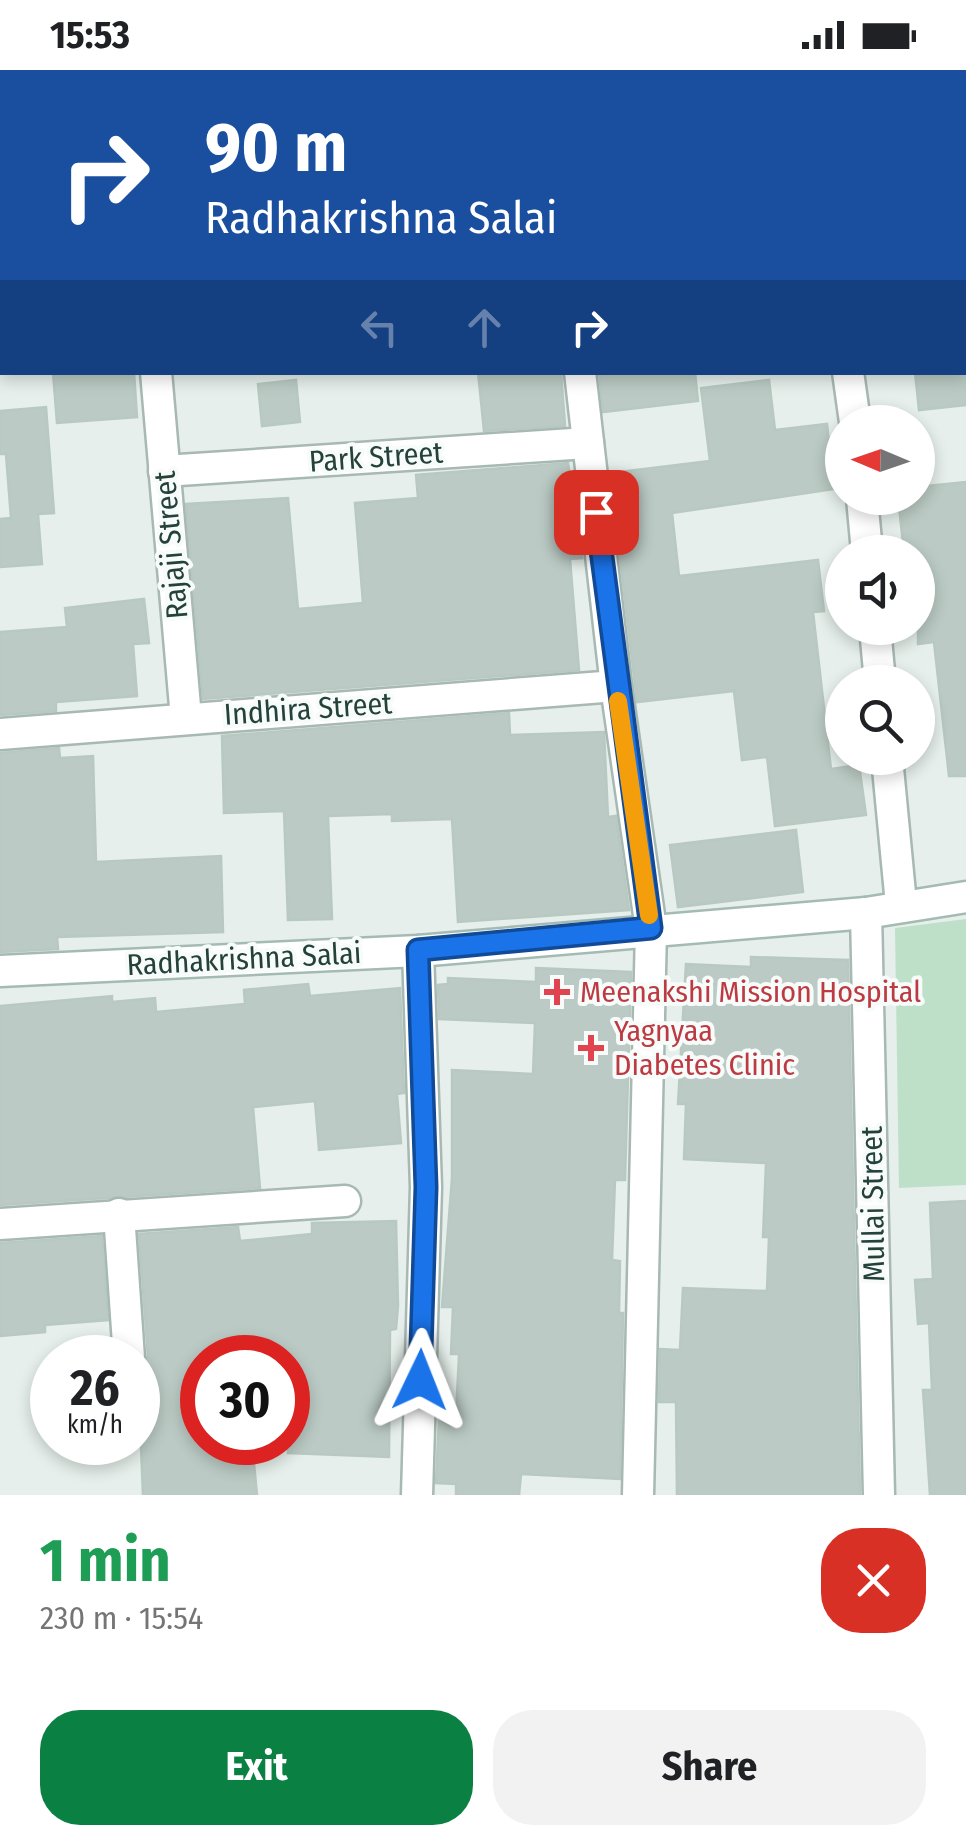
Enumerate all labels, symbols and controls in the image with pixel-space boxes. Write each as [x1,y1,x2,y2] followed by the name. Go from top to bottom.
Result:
[50,12,130,58] text: 15:53
[205,106,347,190] text: 90 m
[40,110,170,240] icon: right
[205,191,557,245] text: Radhakrishna Salai
[352,300,407,355] icon: left
[457,300,512,355] icon: ahead
[562,300,617,355] icon: right
[825,405,935,515] north arrow
[825,405,935,775] map controls
[308,434,444,480] street label: Park Street
[147,469,195,620] street label: Rajaji Street
[554,470,639,555] pin
[569,485,624,540] icon: arrive
[825,535,935,645] button: sound
[825,665,935,775] button: search
[223,685,393,733] street label: Indhira Street
[126,935,362,983] street label: Radhakrishna Salai
[580,974,921,1010] place label: Meenakshi Mission Hospital
[544,979,570,1005] marker: Meenakshi Mission Hospital
[614,1013,795,1083] place label: Yagnyaa Diabetes Clinic
[578,1035,604,1061] marker: Yagnyaa Diabetes Clinic
[854,1126,892,1282] street label: Mullai Street
[368,1328,472,1432] position arrow
[180,1335,310,1465] speed limit sign: 30
[70,1358,120,1418] text: 26
[67,1410,123,1440] text: km/h
[40,1525,171,1597] text: 1 min
[821,1528,926,1633] button: close
[40,1599,203,1637] text: 230 m · 15:54
[40,1710,473,1825] button: Exit
[493,1710,926,1825] button: Share

